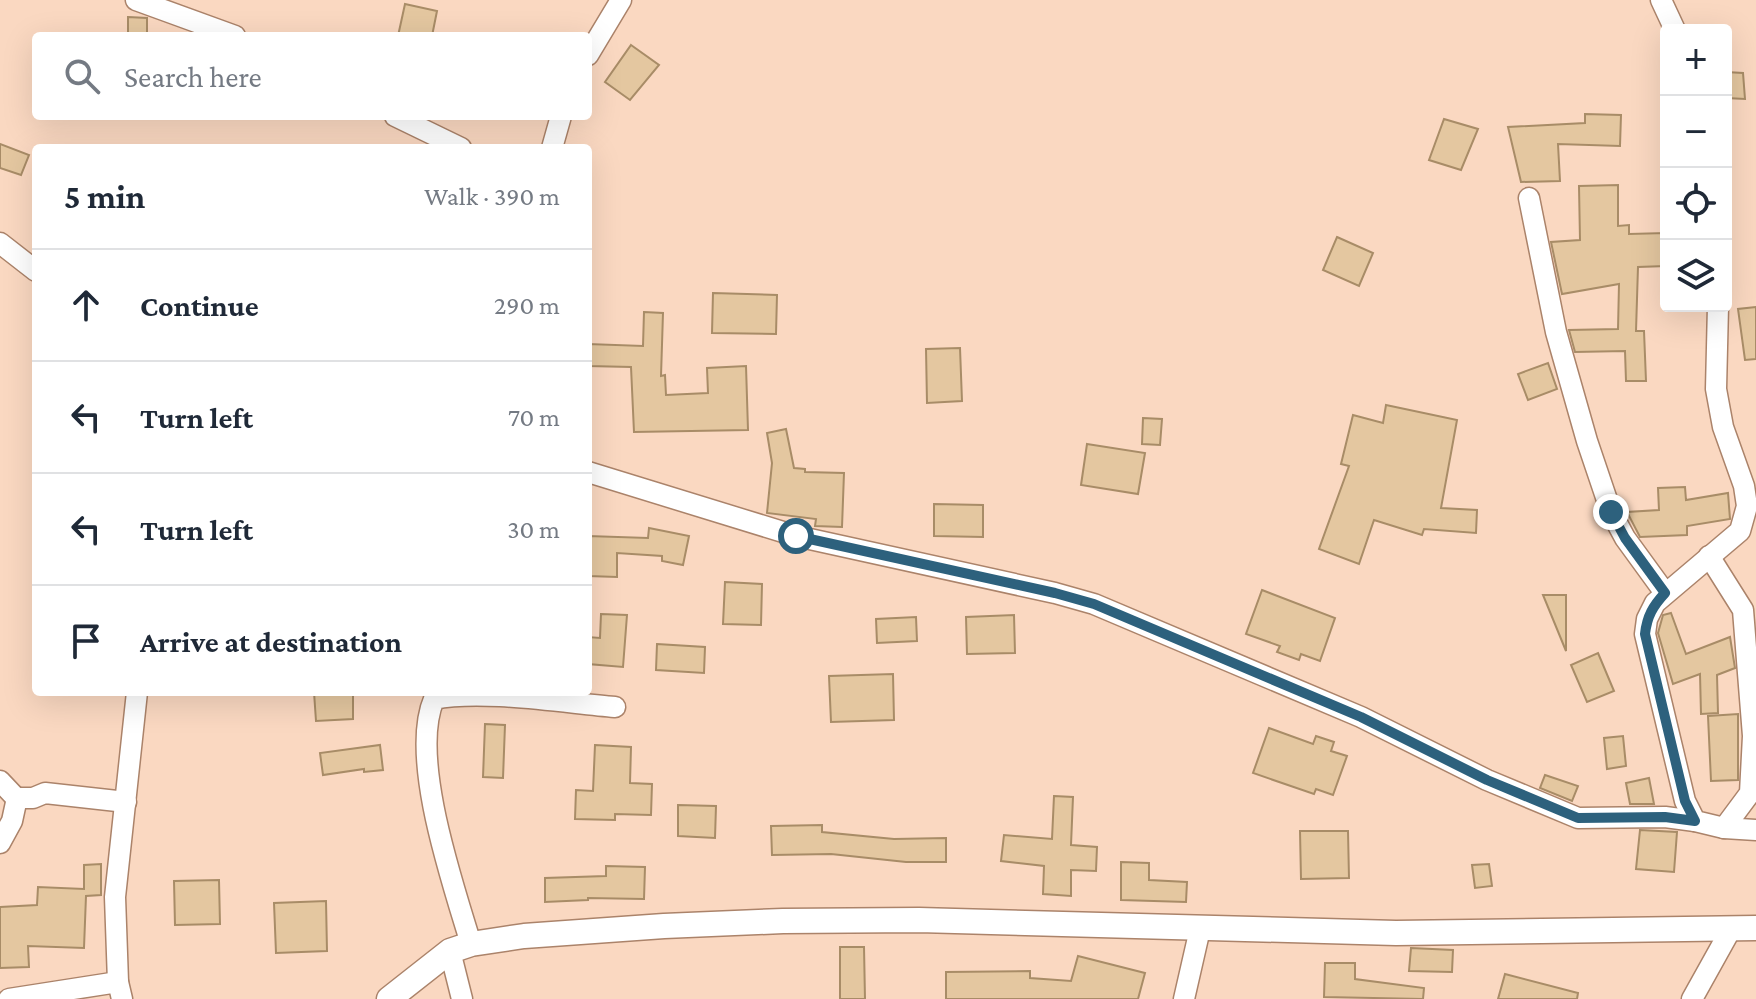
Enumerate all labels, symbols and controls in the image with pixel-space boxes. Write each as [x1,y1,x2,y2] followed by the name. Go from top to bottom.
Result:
[1660,24,1732,312] map controls
[1660,24,1732,96] button: +
[32,32,592,120] search box
[60,54,104,98] icon: search
[124,60,262,93] text: Search here
[1660,96,1732,168] button: −
[1660,168,1732,240] button: locate
[64,178,145,215] text: 5 min
[424,182,560,211] text: Walk · 390 m
[1660,240,1732,312] button: layers
[64,283,108,327] icon: ahead
[140,289,259,322] text: Continue
[494,291,560,320] text: 290 m
[64,395,108,439] icon: left
[140,401,253,434] text: Turn left
[508,403,560,432] text: 70 m
[1593,494,1629,530] route end
[64,507,108,551] icon: left
[140,513,253,546] text: Turn left
[507,515,560,544] text: 30 m
[778,518,814,554] route start
[64,619,108,663] icon: arrive
[140,625,402,658] text: Arrive at destination

